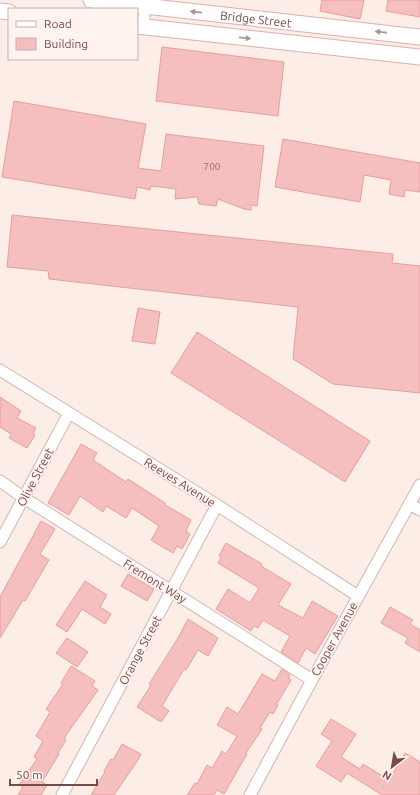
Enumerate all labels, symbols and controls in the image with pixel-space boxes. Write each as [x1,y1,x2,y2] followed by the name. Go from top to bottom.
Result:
[8,8,138,60] legend
[219,8,293,29] street label: Bridge Street
[190,9,202,15] one-way arrow
[44,17,72,30] text: Road
[375,29,387,36] one-way arrow
[239,34,251,41] one-way arrow
[44,37,88,50] text: Building
[204,161,221,172] house number: 700
[14,445,56,508] street label: Olive Street
[142,455,218,509] street label: Reeves Avenue
[121,556,189,606] street label: Fremont Way
[308,600,360,678] street label: Cooper Avenue
[116,613,164,687] street label: Orange Street
[372,747,412,787] north arrow
[10,761,97,787] scale bar
[16,768,43,781] text: 50 m
[380,768,393,783] text: N

